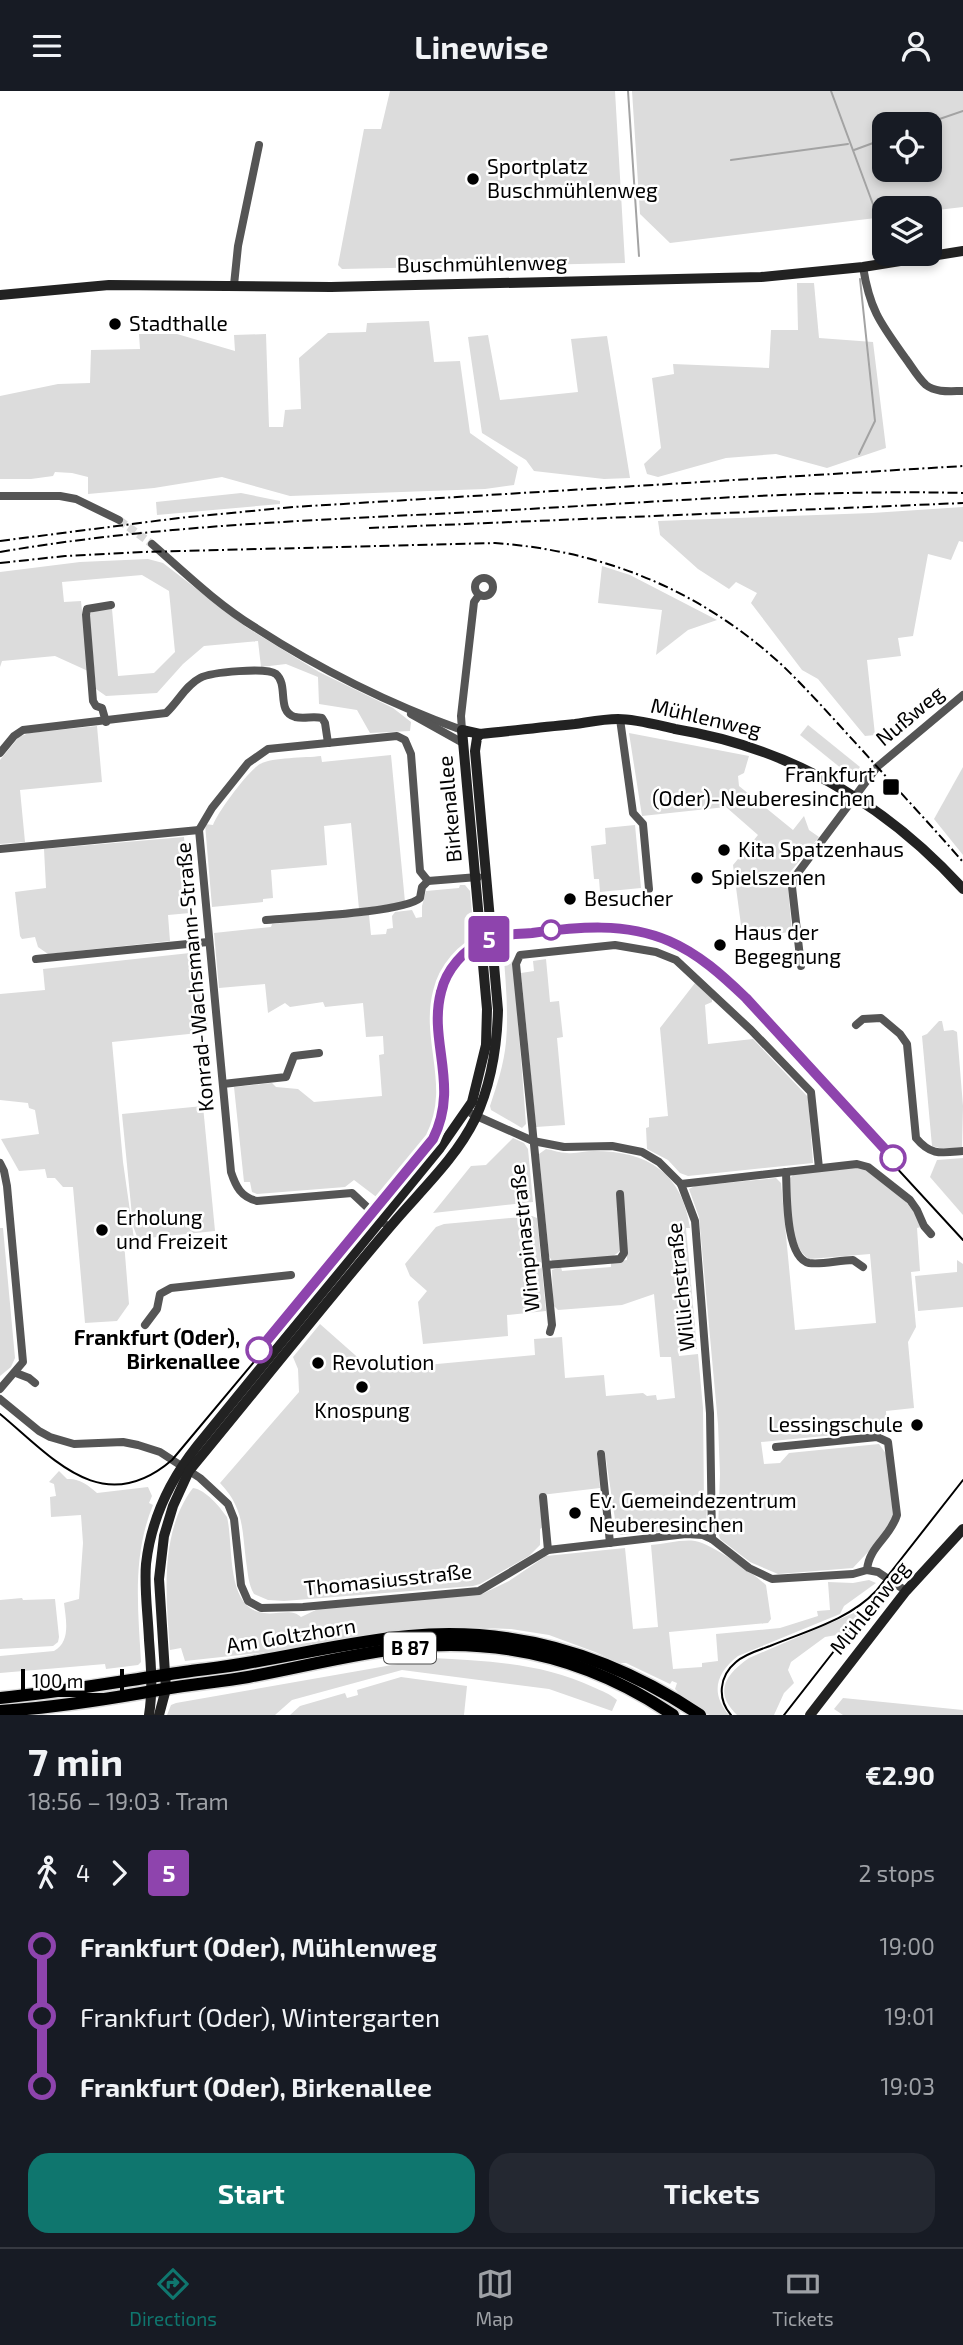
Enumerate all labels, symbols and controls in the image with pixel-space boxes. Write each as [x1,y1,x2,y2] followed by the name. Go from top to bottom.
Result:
[28,27,66,65] icon: menu
[414,27,549,65] text: Linewise
[897,27,935,65] icon: person
[872,112,942,266] map controls
[872,112,942,182] button: locate
[487,153,658,202] place label: Sportplatz Buschmühlenweg
[465,171,481,187] marker: Sportplatz Buschmühlenweg
[872,196,942,266] button: layers
[396,249,568,276] street label: Buschmühlenweg
[129,310,228,335] place label: Stadthalle
[107,316,123,332] marker: Stadthalle
[870,679,948,750] street label: Nußweg
[649,692,764,741] street label: Mühlenweg
[431,755,466,864] street label: Birkenallee
[652,761,875,810] place label: Frankfurt (Oder)-Neuberesinchen
[881,777,901,797] marker: Frankfurt (Oder)-Neuberesinchen
[738,836,904,861] place label: Kita Spatzenhaus
[169,841,218,1113] street label: Konrad-Wachsmann-Straße
[716,842,732,858] marker: Kita Spatzenhaus
[711,864,826,889] place label: Spielszenen
[689,870,705,886] marker: Spielszenen
[584,885,674,910] place label: Besucher
[562,891,578,907] marker: Besucher
[466,916,512,962] line badge: 5
[734,919,841,968] place label: Haus der Begegnung
[541,920,561,940] unlabelled marker
[482,924,496,953] text: 5
[712,937,728,953] marker: Haus der Begegnung
[880,1145,906,1171] unlabelled marker
[503,1163,544,1313] street label: Wimpinastraße
[116,1204,228,1253] place label: Erholung und Freizeit
[94,1222,110,1238] marker: Erholung und Freizeit
[660,1222,699,1353] street label: Willichstraße
[74,1324,240,1373] place label: Frankfurt (Oder), Birkenallee
[246,1337,272,1363] marker: Frankfurt (Oder), Birkenallee
[332,1349,435,1374] place label: Revolution
[310,1355,326,1371] marker: Revolution
[354,1379,370,1395] marker: Knospung
[314,1397,410,1422] place label: Knospung
[768,1411,903,1436] place label: Lessingschule
[909,1417,925,1433] marker: Lessingschule
[589,1487,797,1536] place label: Ev. Gemeindezentrum Neuberesinchen
[567,1505,583,1521] marker: Ev. Gemeindezentrum Neuberesinchen
[824,1555,914,1659] street label: Mühlenweg
[303,1557,473,1600] street label: Thomasiusstraße
[224,1612,357,1657] street label: Am Goltzhorn
[384,1632,436,1663] road number: B 87
[21,1666,124,1698] scale bar
[32,1669,83,1692] text: 100 m
[28,1738,123,1784] text: 7 min
[865,1759,935,1790] text: €2.90
[28,1787,229,1815] text: 18:56 – 19:03 · Tram
[28,1854,66,1892] icon: walk
[100,1854,138,1892] icon: forward
[162,1858,175,1887] text: 5
[76,1859,90,1887] text: 4
[858,1859,935,1887] text: 2 stops
[80,1931,437,1962] text: Frankfurt (Oder), Mühlenweg
[880,1932,935,1960] text: 19:00
[80,2001,440,2032] text: Frankfurt (Oder), Wintergarten
[884,2002,935,2030] text: 19:01
[80,2071,432,2102] text: Frankfurt (Oder), Birkenallee
[881,2072,935,2100] text: 19:03
[28,2153,475,2233] button: Start
[489,2153,935,2233] button: Tickets
[129,2265,217,2330] tab: Directions
[475,2265,514,2330] tab: Map
[772,2265,834,2330] tab: Tickets

